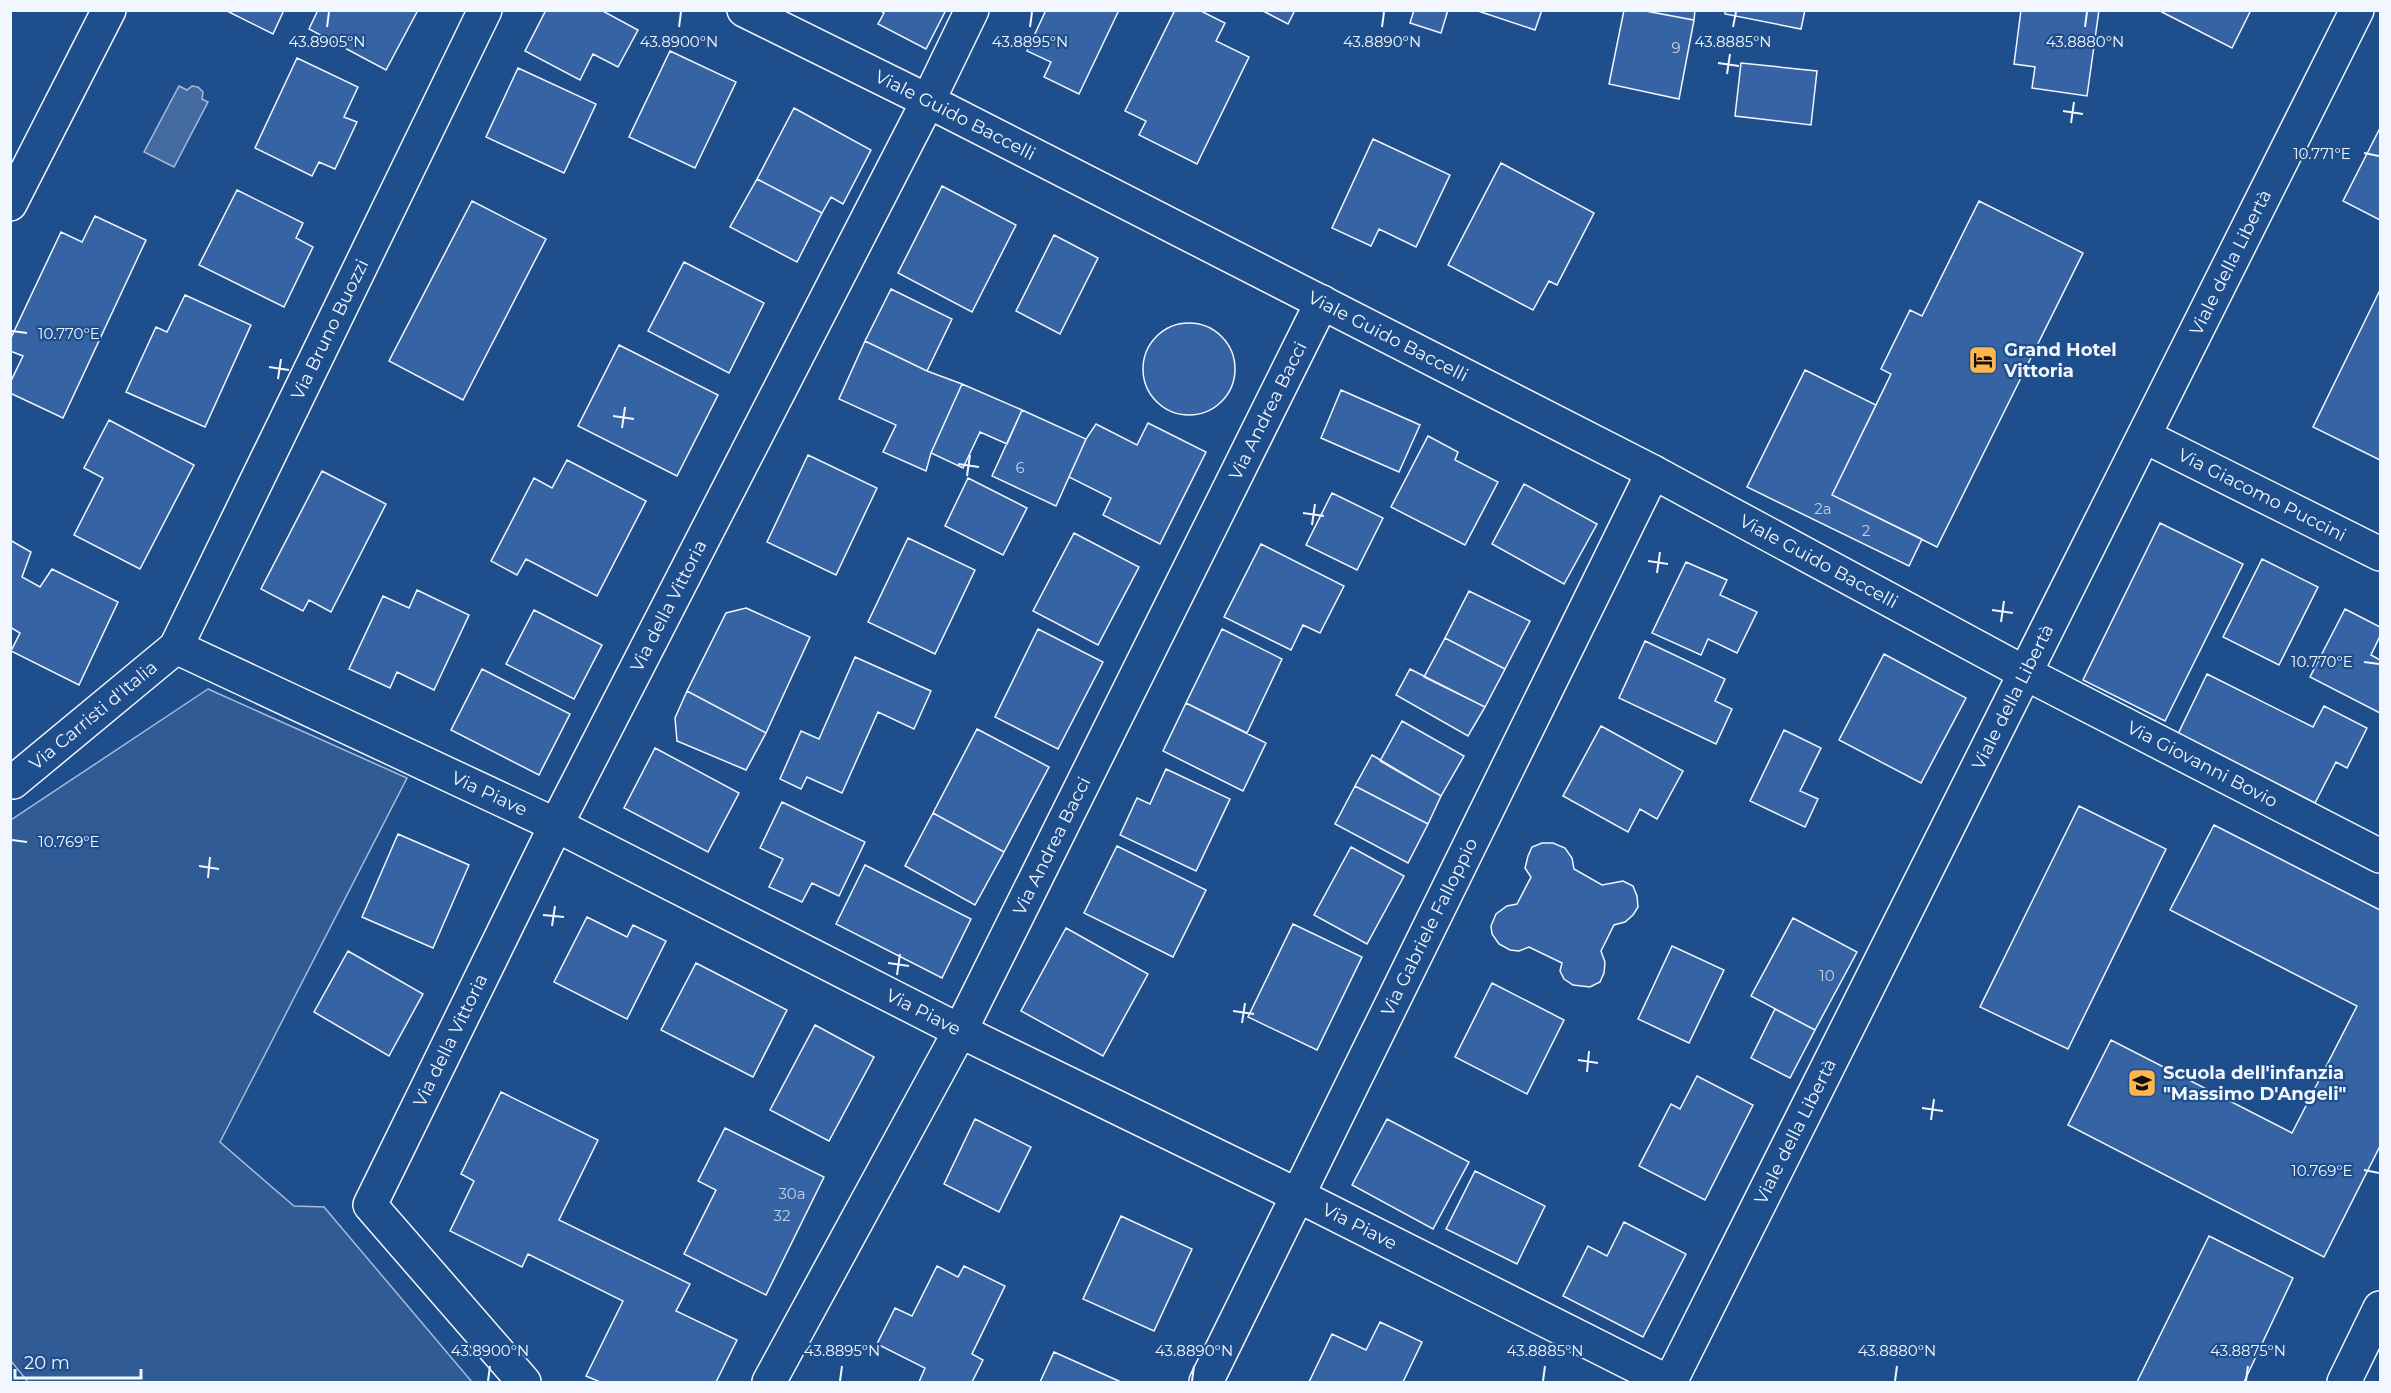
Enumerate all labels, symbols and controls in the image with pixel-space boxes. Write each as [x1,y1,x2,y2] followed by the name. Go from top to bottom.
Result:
[289,32,365,51] text: 43.8905°N
[640,32,718,51] text: 43.8900°N
[992,32,1068,51] text: 43.8895°N
[1343,32,1421,51] text: 43.8890°N
[1695,32,1771,51] text: 43.8885°N
[2046,32,2124,51] text: 43.8880°N
[1671,38,1681,57] house number: 9
[871,66,1039,165] street label: Viale Guido Baccelli
[2293,144,2351,163] text: 10.771°E
[2185,186,2276,339] street label: Viale della Libertà
[287,256,373,404] street label: Via Bruno Buozzi
[1304,286,1472,386] street label: Viale Guido Baccelli
[38,324,100,343] text: 10.770°E
[1224,338,1312,484] street label: Via Andrea Bacci
[2003,339,2117,382] place label: Grand Hotel Vittoria
[1967,344,1999,376] hotel icon: Grand Hotel Vittoria
[2174,444,2350,546] street label: Via Giacomo Puccini
[1015,458,1025,477] house number: 6
[1814,499,1832,518] house number: 2a
[1736,510,1902,613] street label: Viale Guido Baccelli
[1862,521,1870,540] house number: 2
[626,536,712,676] street label: Via della Vittoria
[1967,621,2059,773] street label: Viale della Libertà
[2291,652,2353,671] text: 10.770°E
[25,656,162,775] street label: Via Carristi d'Italia
[2123,716,2281,812] street label: Via Giovanni Bovio
[448,767,531,821] street label: Via Piave
[1008,773,1095,919] street label: Via Andrea Bacci
[38,832,100,851] text: 10.769°E
[1377,834,1483,1020] street label: Via Gabriele Falloppio
[1819,966,1835,985] house number: 10
[409,970,492,1110] street label: Via della Vittoria
[882,984,965,1041] street label: Via Piave
[1750,1055,1841,1208] street label: Viale della Libertà
[2163,1062,2346,1105] place label: Scuola dell'infanzia "Massimo D'Angeli"
[2126,1067,2158,1099] school or university icon: Scuola dell'infanzia "Massimo D'Angeli"
[2291,1161,2353,1180] text: 10.769°E
[778,1184,806,1203] house number: 30a
[1318,1198,1401,1255] street label: Via Piave
[774,1206,790,1225] house number: 32
[451,1341,529,1360] text: 43.8900°N
[804,1341,880,1360] text: 43.8895°N
[1155,1341,1233,1360] text: 43.8890°N
[1507,1341,1583,1360] text: 43.8885°N
[1858,1341,1936,1360] text: 43.8880°N
[2210,1341,2286,1360] text: 43.8875°N
[15,1342,141,1380] scale bar
[24,1352,70,1374] text: 20 m

